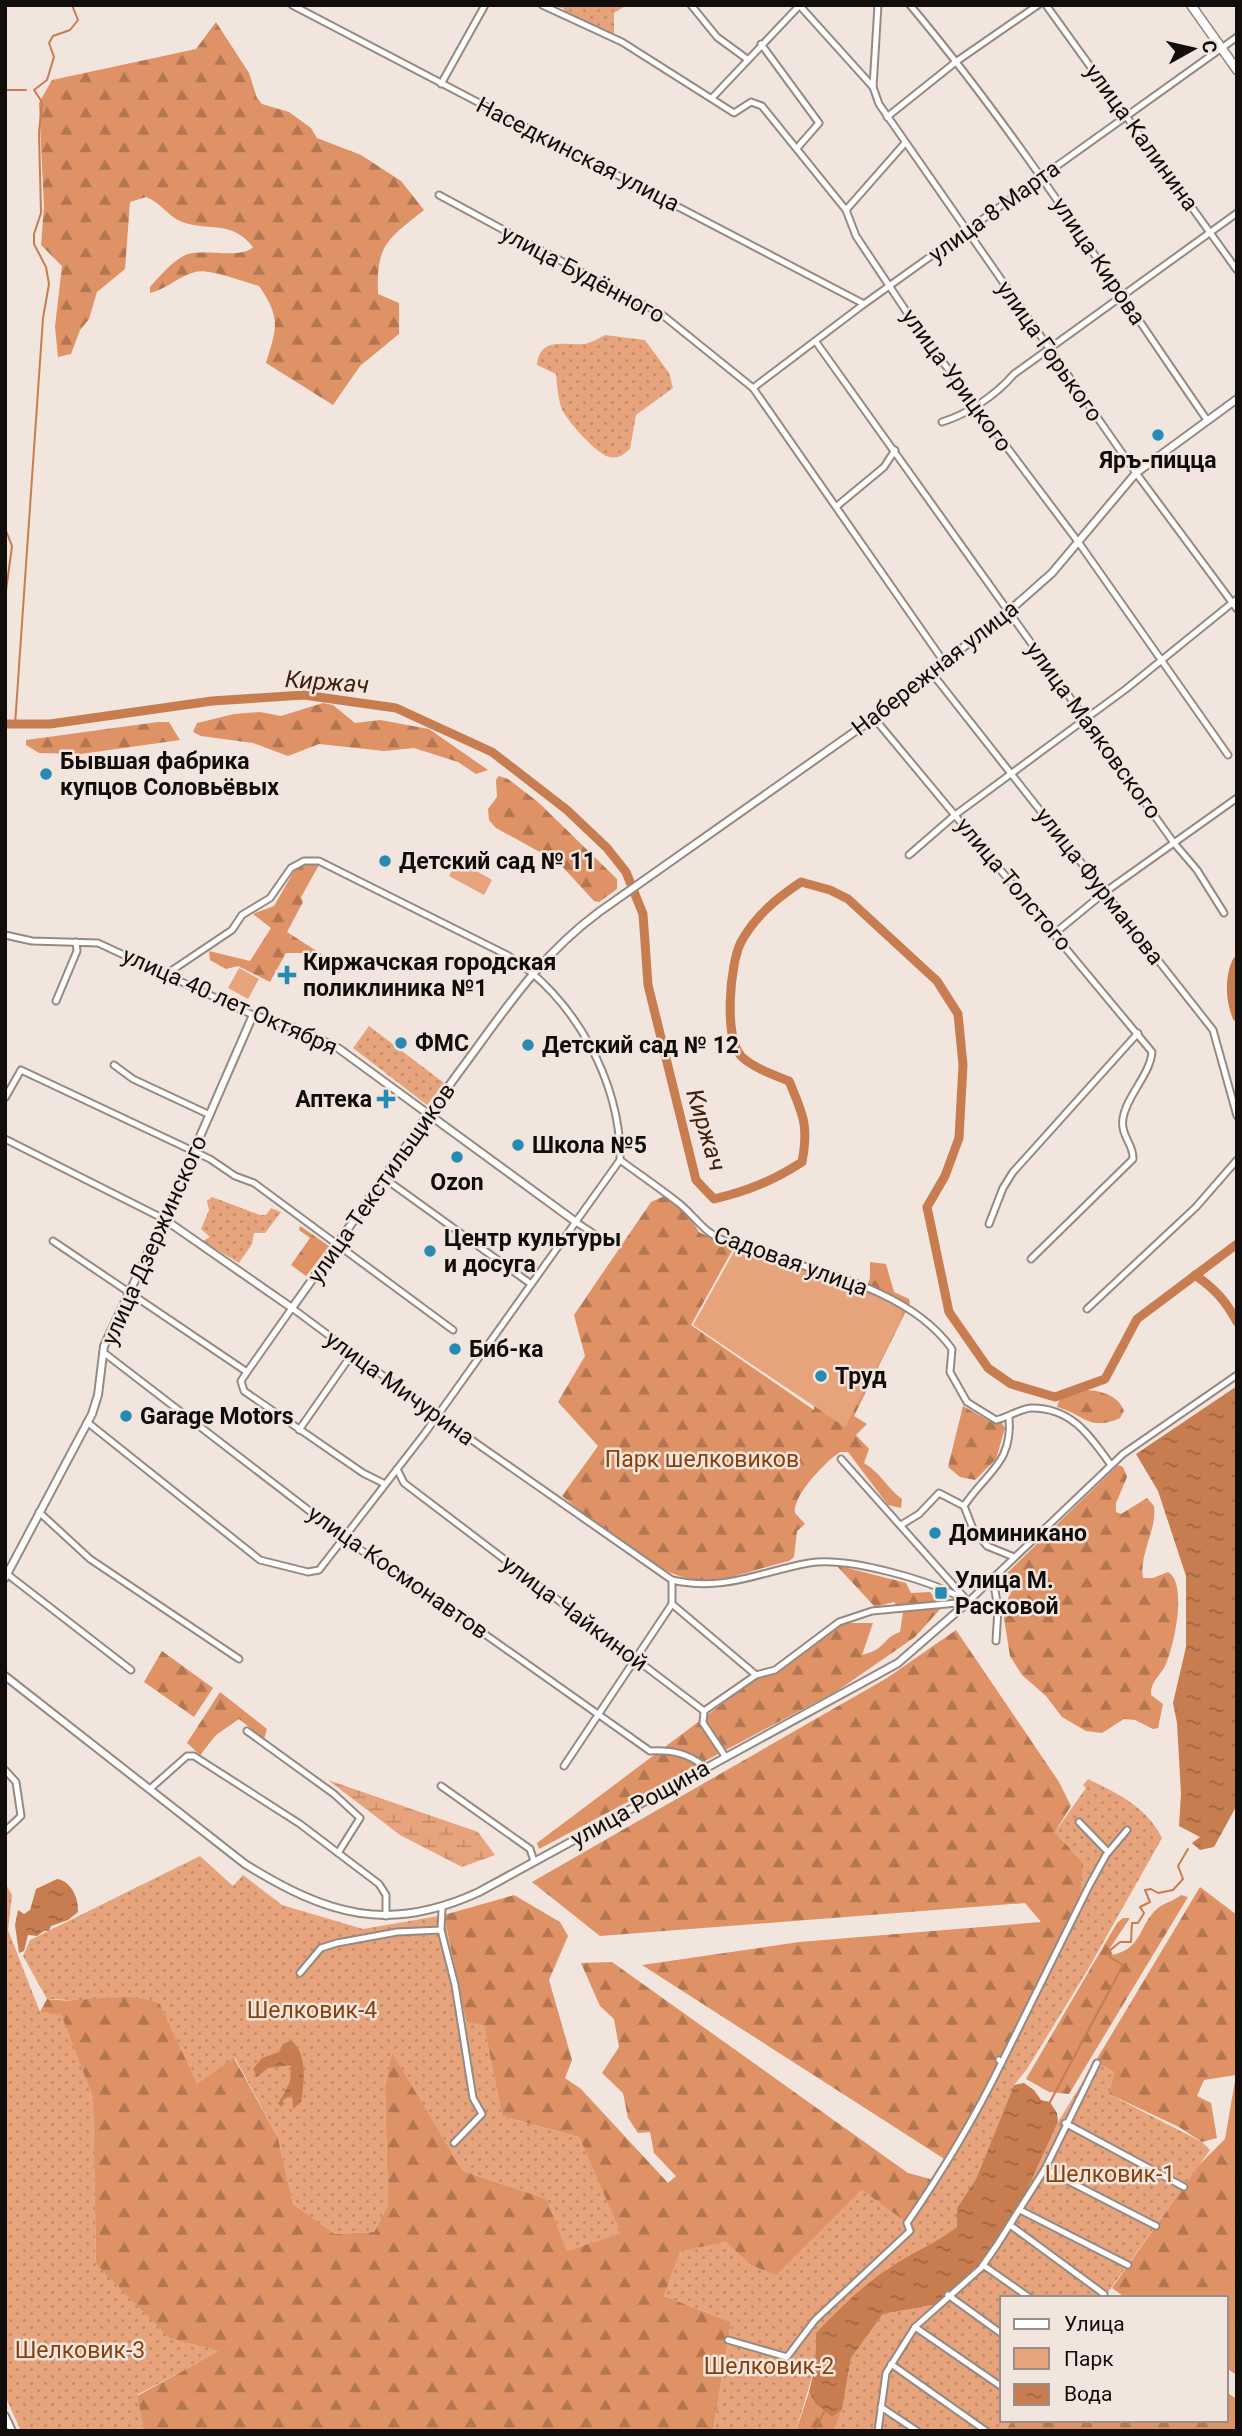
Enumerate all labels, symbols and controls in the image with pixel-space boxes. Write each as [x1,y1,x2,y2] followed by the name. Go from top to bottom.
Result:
[1158,14,1228,84] north arrow
[1197,39,1222,54] text: С
[1079,59,1204,216] street label: улица Калинина
[472,91,684,217] street label: Наседкинская улица
[923,155,1065,268] street label: улица 8 Марта
[1046,192,1151,330] street label: улица Кирова
[496,220,669,329] street label: улица Будённого
[991,276,1108,427] street label: улица Горького
[896,304,1017,457] street label: улица Урицкого
[1150,427,1166,443] marker: Яръ-пицца
[1098,447,1217,474] place label: Яръ-пицца
[847,595,1024,742] street label: Набережная улица
[1020,636,1167,824] street label: улица Маяковского
[284,665,370,699] water label: Киржач
[60,748,279,801] place label: Бывшая фабрика купцов Соловьёвых
[38,766,54,782] marker: Бывшая фабрика купцов Соловьёвых
[1030,802,1169,970] street label: улица Фурманова
[950,812,1077,956] street label: улица Толстого
[399,848,596,875] place label: Детский сад № 11
[377,853,393,869] marker: Детский сад № 11
[118,942,342,1061] street label: улица 40 лет Октября
[303,949,556,1002] place label: Киржачская городская поликлиника №1
[277,965,297,985] marker: Киржачская городская поликлиника №1
[415,1030,469,1057] place label: ФМС
[542,1032,739,1059] place label: Детский сад № 12
[393,1035,409,1051] marker: ФМС
[520,1037,536,1053] marker: Детский сад № 12
[302,1078,461,1289] street label: улица Текстильщиков
[295,1086,372,1113] place label: Аптека
[680,1086,732,1174] water label: Киржач
[378,1091,394,1107] marker: Аптека
[96,1131,213,1349] street label: улица Дзержинского
[532,1132,647,1159] place label: Школа №5
[510,1137,526,1153] marker: Школа №5
[449,1149,465,1165] marker: Ozon
[430,1169,484,1196] place label: Ozon
[710,1221,871,1302] street label: Садовая улица
[444,1225,621,1278] place label: Центр культуры и досуга
[422,1243,438,1259] marker: Центр культуры и досуга
[320,1325,479,1452] street label: улица Мичурина
[469,1336,544,1363] place label: Биб-ка
[447,1341,463,1357] marker: Биб-ка
[835,1363,887,1390] place label: Труд
[813,1368,829,1384] marker: Труд
[140,1403,293,1430] place label: Garage Motors
[118,1408,134,1424] marker: Garage Motors
[605,1446,799,1473] park label: Парк шелковиков
[302,1500,493,1645] street label: улица Космонавтов
[949,1520,1087,1547] place label: Доминикано
[927,1525,943,1541] marker: Доминикано
[496,1550,653,1677] street label: улица Чайкиной
[955,1567,1058,1620] place label: Улица М. Расковой
[933,1585,949,1601] marker: Улица М. Расковой
[566,1754,714,1853] street label: улица Рощина
[247,1997,377,2024] park label: Шелковик-4
[1045,2161,1175,2188] park label: Шелковик-1
[1000,2296,1228,2422] legend
[1064,2312,1125,2336] text: Улица
[15,2337,145,2364] park label: Шелковик-3
[1064,2347,1114,2371] text: Парк
[704,2353,834,2380] park label: Шелковик-2
[1064,2382,1112,2406] text: Вода

